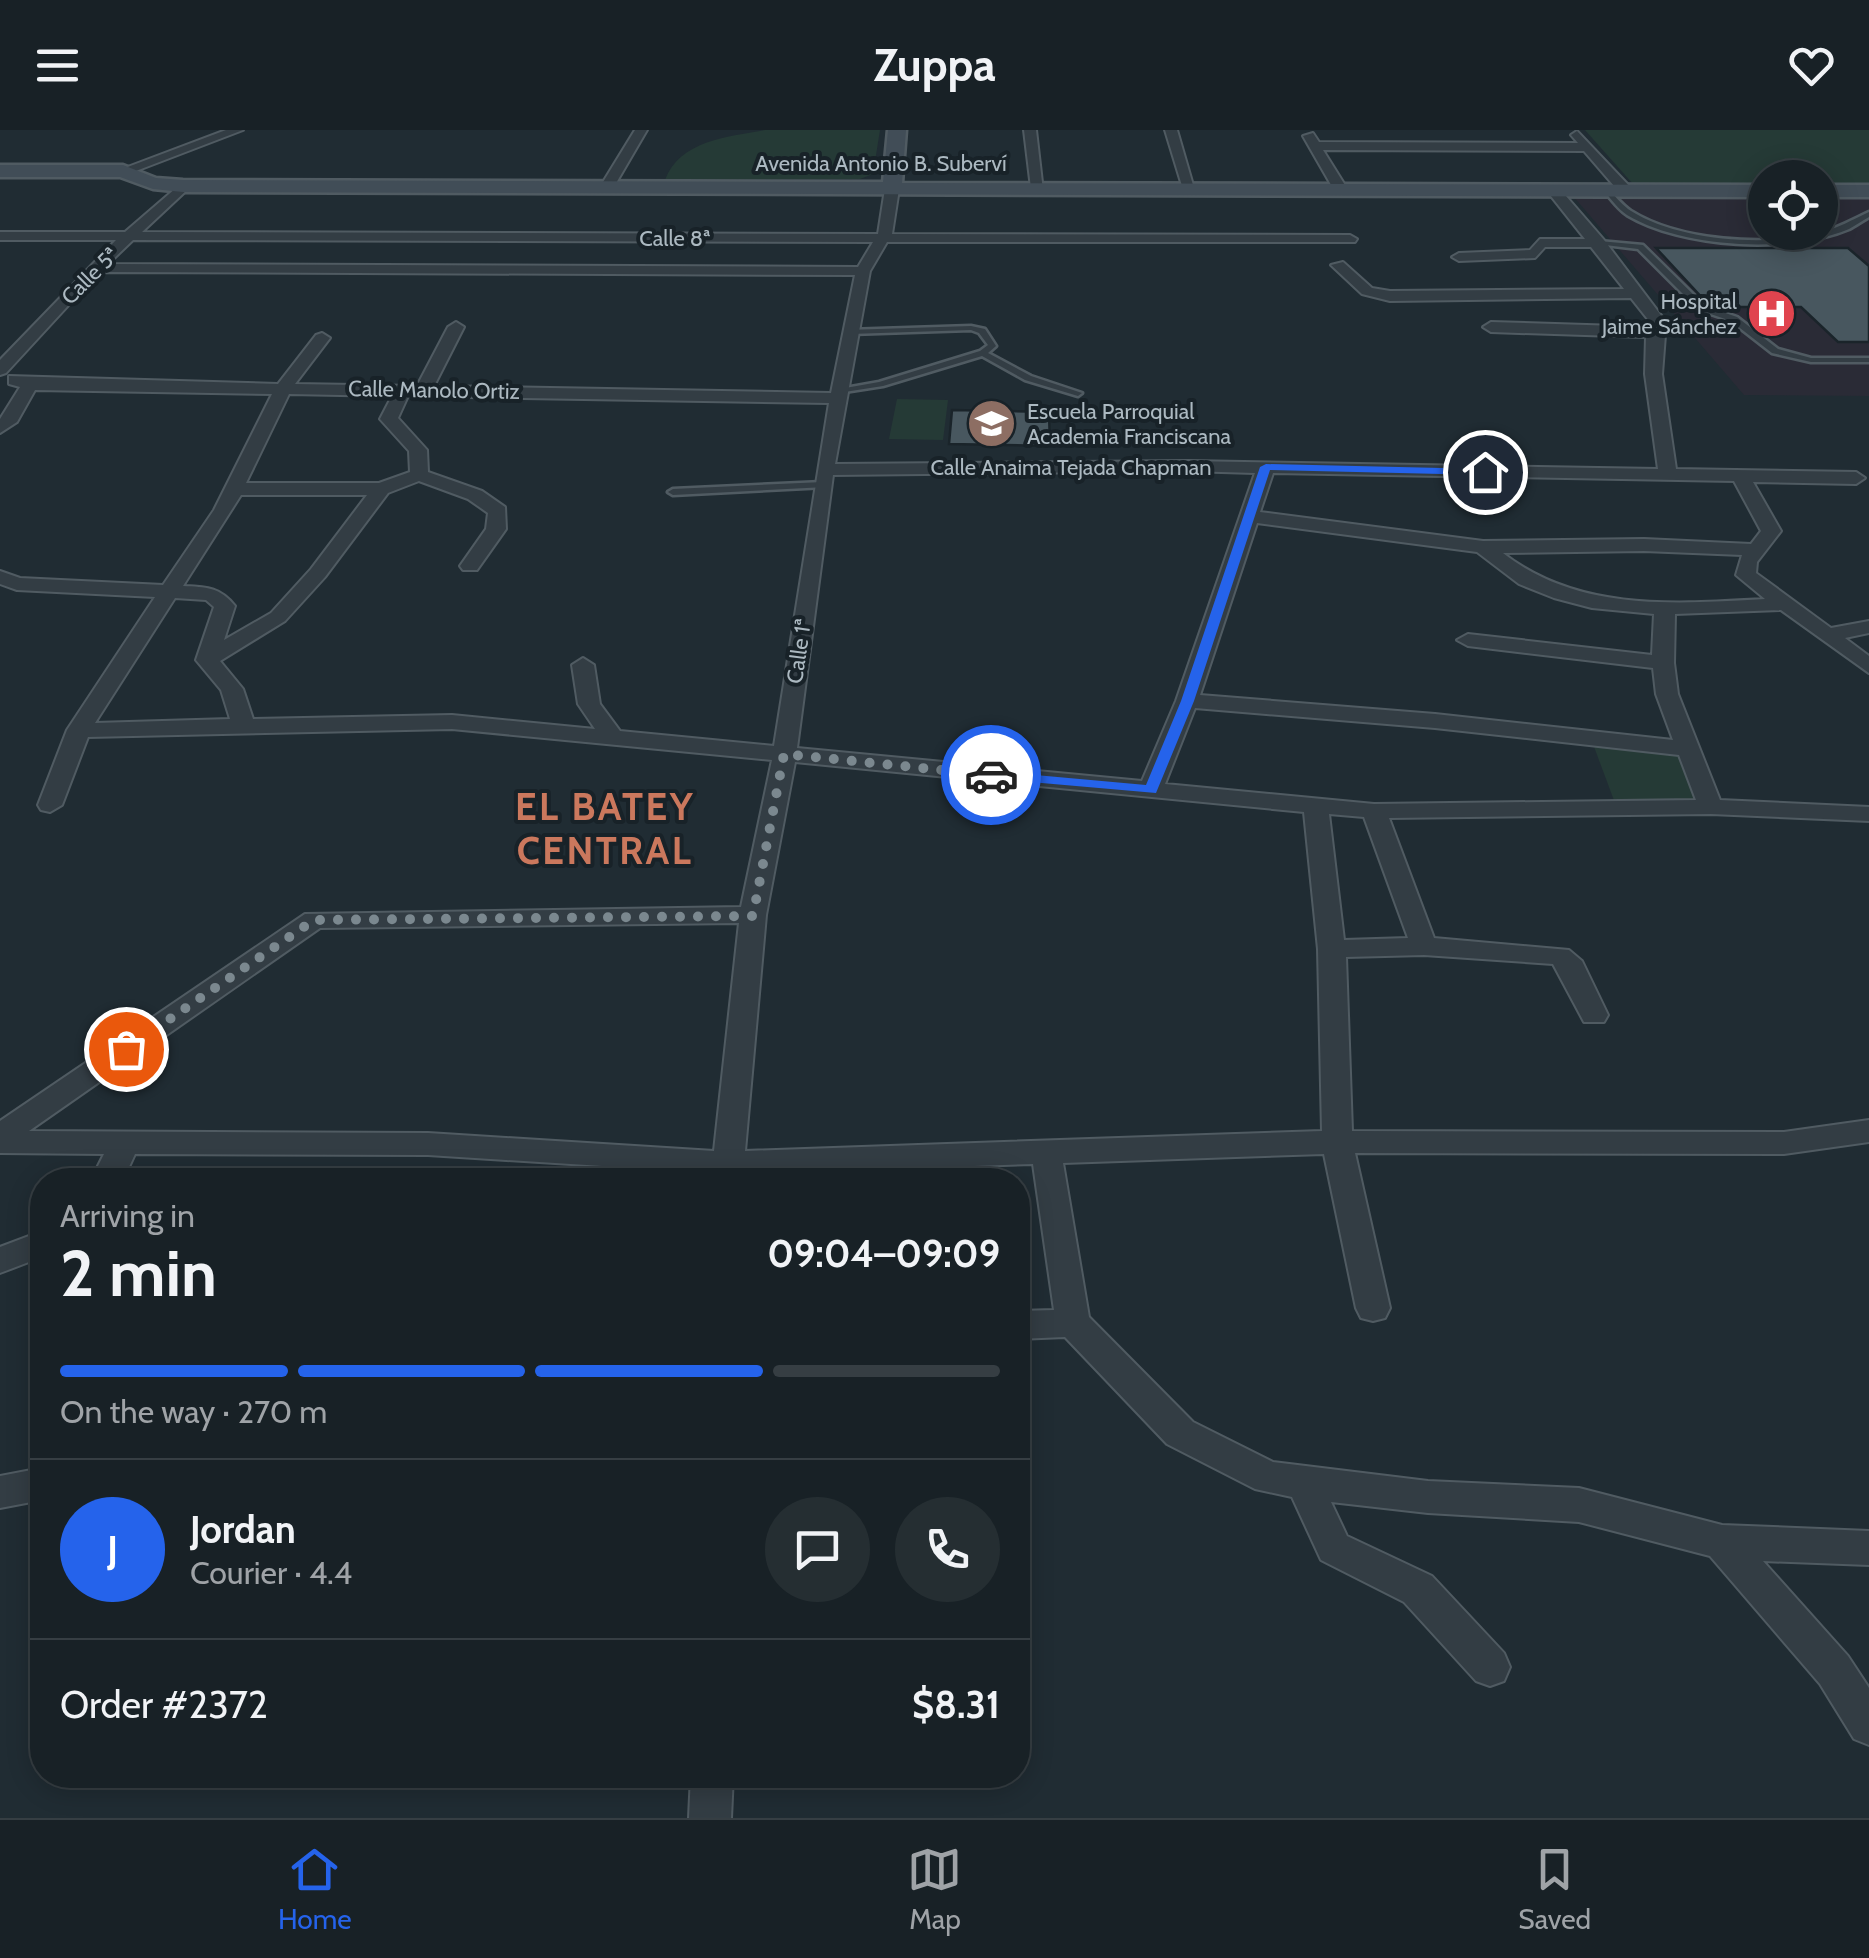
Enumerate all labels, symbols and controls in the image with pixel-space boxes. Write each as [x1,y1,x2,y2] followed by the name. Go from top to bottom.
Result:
[30,38,85,93] icon: menu
[873,38,996,92] text: Zuppa
[1784,38,1839,93] icon: heart
[755,150,1007,177] street label: Avenida Antonio B. Suberví
[1748,160,1838,250] map controls
[1748,160,1838,250] button: locate
[639,225,711,252] street label: Calle 8ª
[56,242,124,310] street label: Calle 5ª
[1601,288,1738,340] place label: Hospital Jaime Sánchez
[1746,288,1798,340] hospital icon: Hospital Jaime Sánchez
[348,375,520,405] street label: Calle Manolo Ortiz
[966,398,1018,450] school or university icon: Escuela Parroquial Academia Franciscana
[1027,398,1232,450] place label: Escuela Parroquial Academia Franciscana
[1443,430,1528,515] pin
[1458,445,1513,500] icon: home
[930,454,1212,481] street label: Calle Anaima Tejada Chapman
[781,617,817,685] street label: Calle 1ª
[941,725,1041,825] courier
[964,748,1019,803] icon: car
[515,783,695,874] district label: EL BATEY CENTRAL
[84,1007,169,1092] pin
[99,1022,154,1077] icon: bag
[60,1196,195,1235] text: Arriving in
[767,1230,1000,1277] text: 09:04–09:09
[60,1233,217,1312] text: 2 min
[60,1392,327,1431] text: On the way · 270 m
[765,1497,870,1602] button: chat
[895,1497,1000,1602] button: phone
[190,1506,296,1553] text: Jordan
[107,1526,118,1573] text: J
[190,1553,352,1592] text: Courier · 4.4
[60,1681,268,1728] text: Order #2372
[912,1681,1000,1728] text: $8.31
[278,1842,352,1936] tab: Home
[907,1842,962,1936] tab: Map
[1518,1842,1591,1936] tab: Saved

